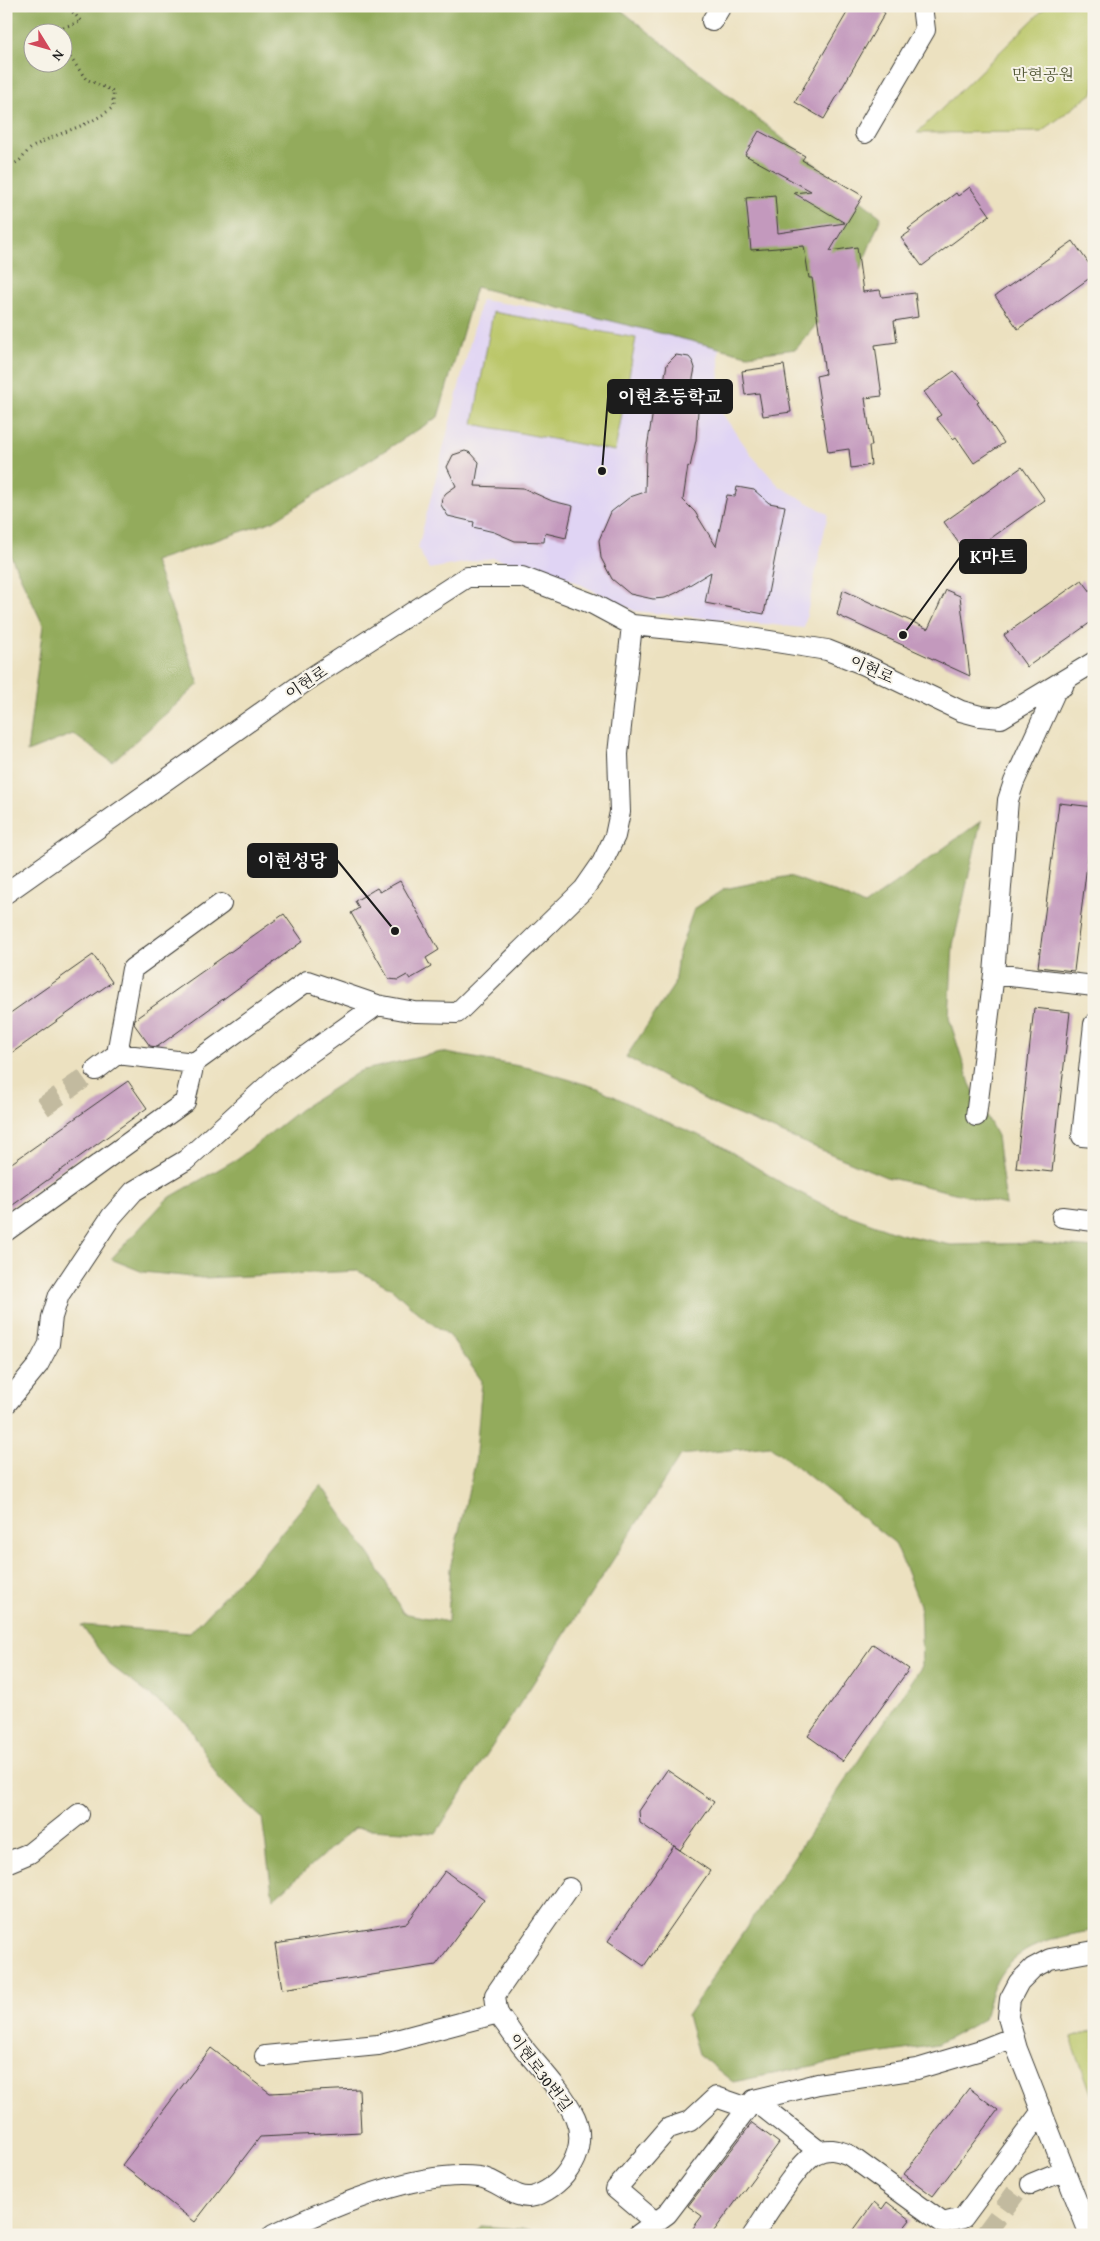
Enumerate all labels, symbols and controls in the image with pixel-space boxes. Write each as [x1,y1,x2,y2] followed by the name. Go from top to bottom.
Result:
[22,22,72,72] north arrow
[47,46,69,66] text: N
[1012,62,1074,86] park label: 만현공원
[608,380,732,413] callout: 이현초등학교
[618,383,723,410] text: 이현초등학교
[960,540,1026,573] callout: K마트
[970,543,1017,570] text: K마트
[846,649,899,690] street label: 이현로
[280,659,332,705] street label: 이현로
[248,844,337,877] callout: 이현성당
[257,847,327,874] text: 이현성당
[504,2028,578,2116] street label: 이현로30번길

